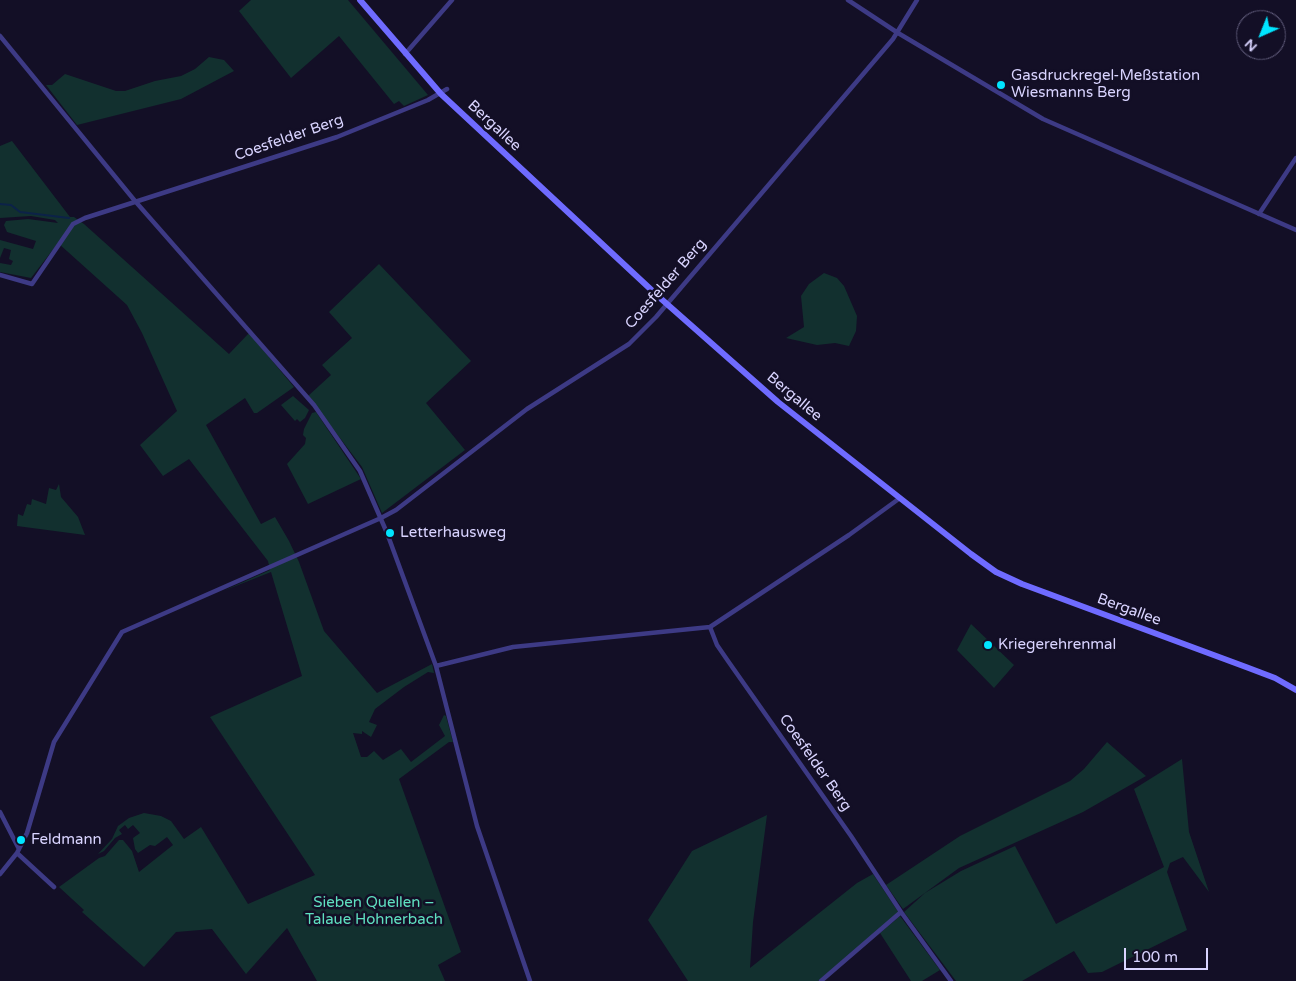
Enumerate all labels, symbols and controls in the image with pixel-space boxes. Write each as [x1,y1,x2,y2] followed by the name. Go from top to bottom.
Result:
[1236,10,1286,60] north arrow
[1241,35,1261,55] text: N
[1011,67,1200,102] place label: Gasdruckregel-Meßstation Wiesmanns Berg
[995,79,1007,91] marker: Gasdruckregel-Meßstation Wiesmanns Berg
[463,97,525,155] street label: Bergallee
[232,111,346,165] street label: Coesfelder Berg
[622,235,710,333] street label: Coesfelder Berg
[763,369,825,425] street label: Bergallee
[400,524,506,542] place label: Letterhausweg
[384,527,396,539] marker: Letterhausweg
[1095,590,1163,630] street label: Bergallee
[998,636,1116,654] place label: Kriegerehrenmal
[982,639,994,651] marker: Kriegerehrenmal
[775,711,855,815] street label: Coesfelder Berg
[31,831,102,849] place label: Feldmann
[15,834,27,846] marker: Feldmann
[305,894,443,929] park label: Sieben Quellen – Talaue Hohnerbach
[1126,938,1210,970] scale bar
[1132,948,1178,966] text: 100 m

